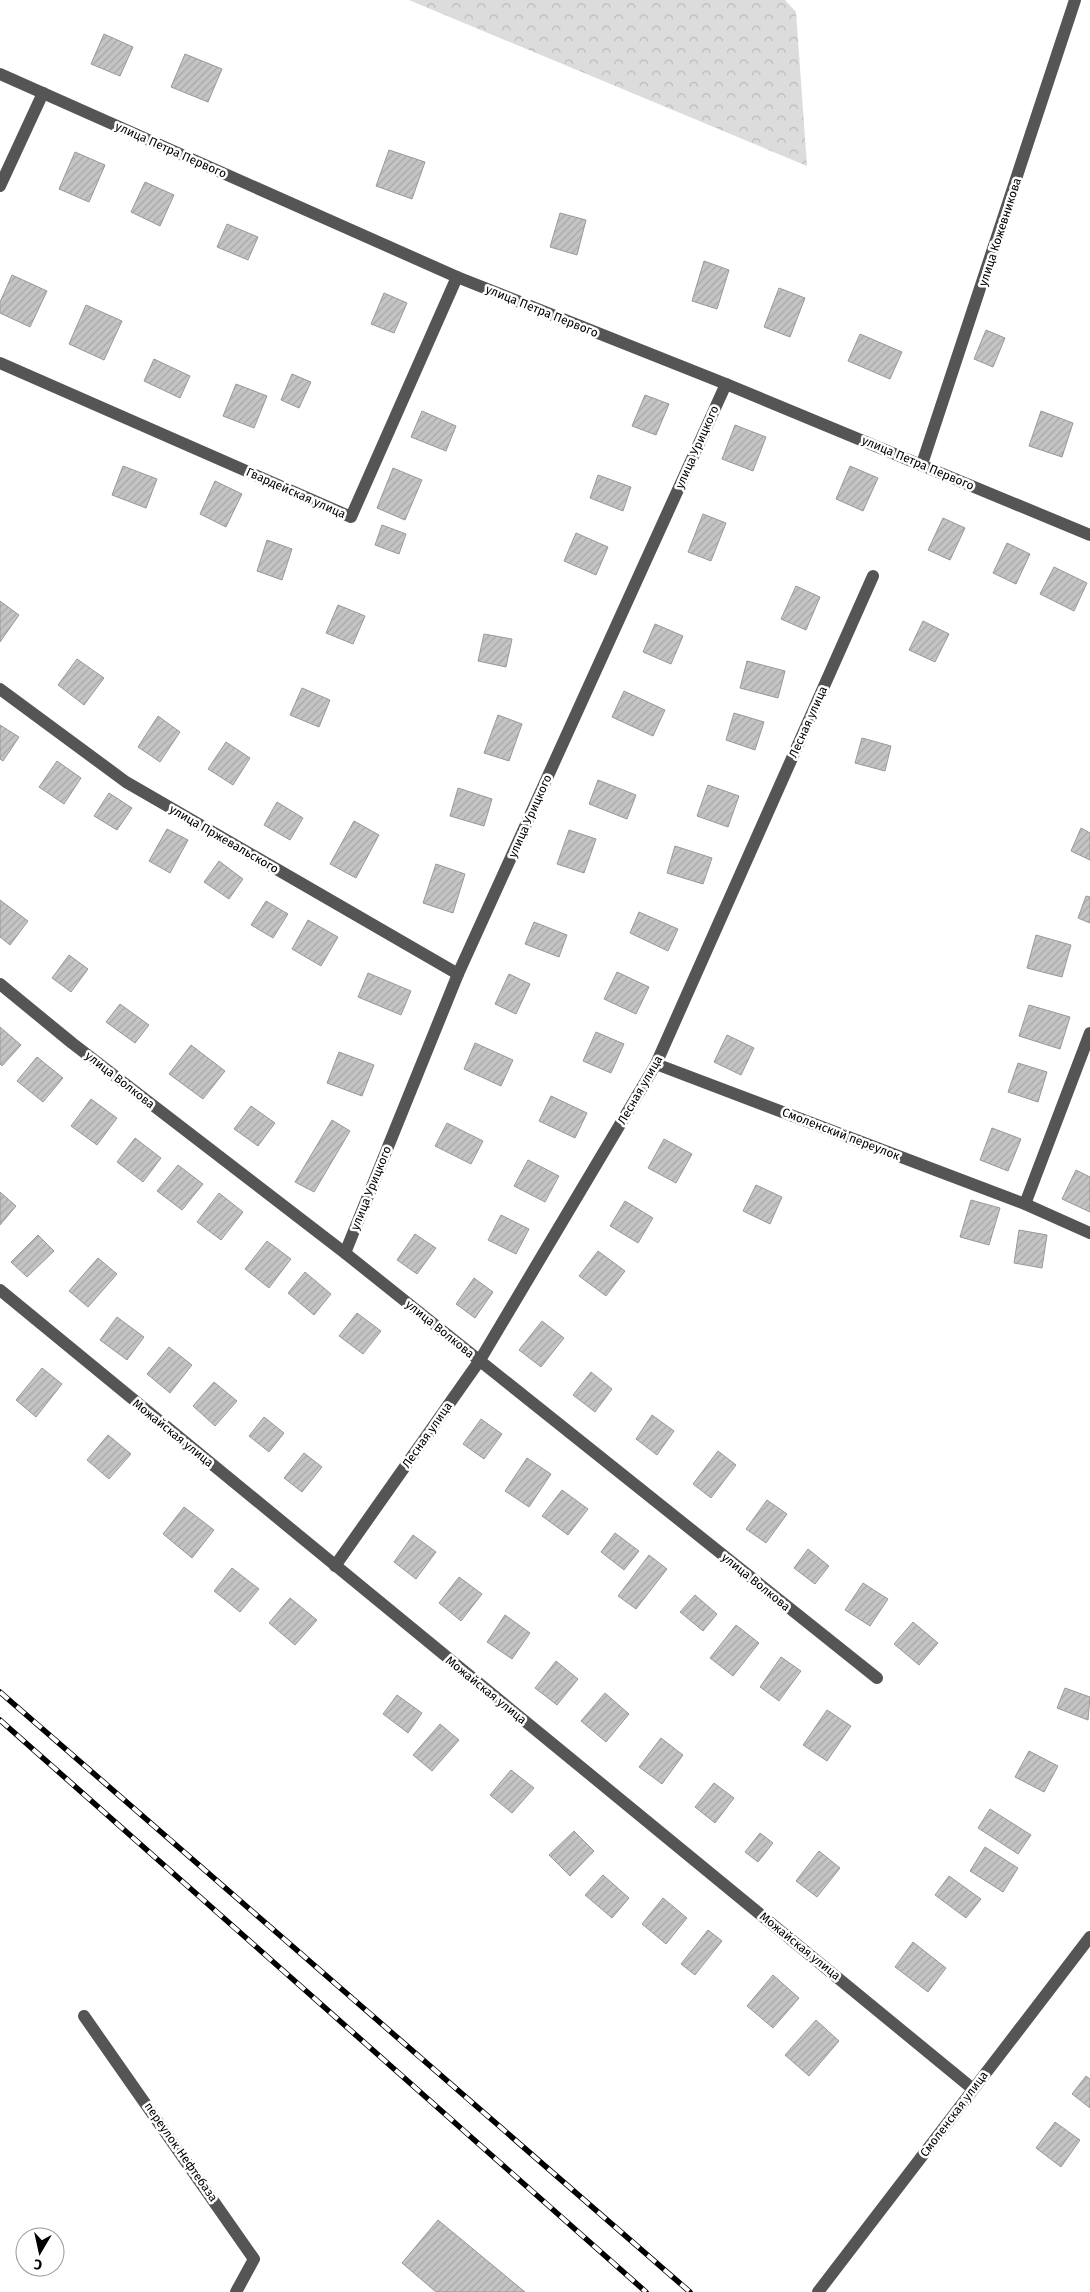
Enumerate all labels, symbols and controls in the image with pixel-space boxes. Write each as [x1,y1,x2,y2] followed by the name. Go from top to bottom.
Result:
[113,119,229,181] street label: улица Петра Первого
[976,176,1024,288] street label: улица Кожевникова
[484,282,600,340] street label: улица Петра Первого
[672,403,722,491] street label: улица Урицкого
[860,433,976,493] street label: улица Петра Первого
[244,465,348,521] street label: Гвардейская улица
[786,684,830,760] street label: Лесная улица
[505,772,555,860] street label: улица Урицкого
[167,802,281,876] street label: улица Пржевальского
[83,1049,157,1111] street label: улица Волкова
[615,1053,665,1127] street label: Лесная улица
[780,1105,903,1163] street label: Смоленский переулок
[348,1144,394,1232] street label: улица Урицкого
[403,1297,477,1361] street label: улица Волкова
[130,1396,216,1470] street label: Можайская улица
[399,1399,455,1471] street label: Лесная улица
[719,1550,793,1614] street label: улица Волкова
[443,1653,529,1727] street label: Можайская улица
[757,1909,843,1983] street label: Можайская улица
[917,2068,991,2160] street label: Смоленская улица
[141,2100,221,2204] street label: переулок Нефтебаза
[15,2227,65,2277] north arrow
[33,2255,43,2273] text: С

